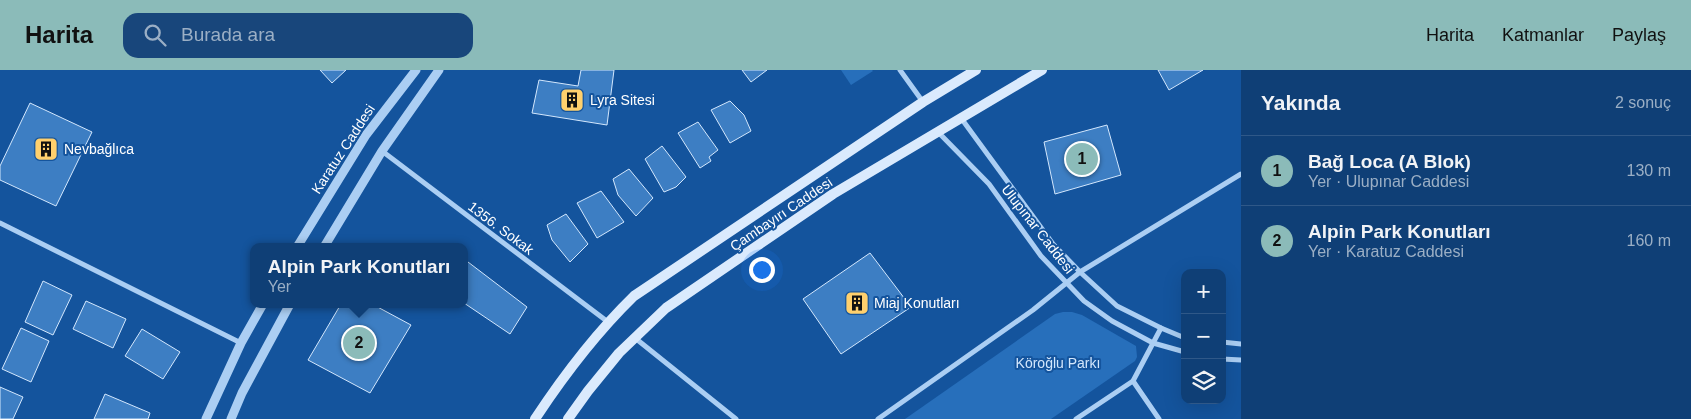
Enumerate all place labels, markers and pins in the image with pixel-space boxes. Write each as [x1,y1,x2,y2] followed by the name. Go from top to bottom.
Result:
[559,87,585,113] building icon: Lyra Sitesi
[590,92,655,108] place label: Lyra Sitesi
[33,136,59,162] building icon: Nevbağlıca
[1066,140,1098,178] pin: 1
[64,141,134,157] place label: Nevbağlıca
[844,290,870,316] building icon: Miaj Konutları
[874,295,960,311] place label: Miaj Konutları
[343,324,375,362] pin: 2

